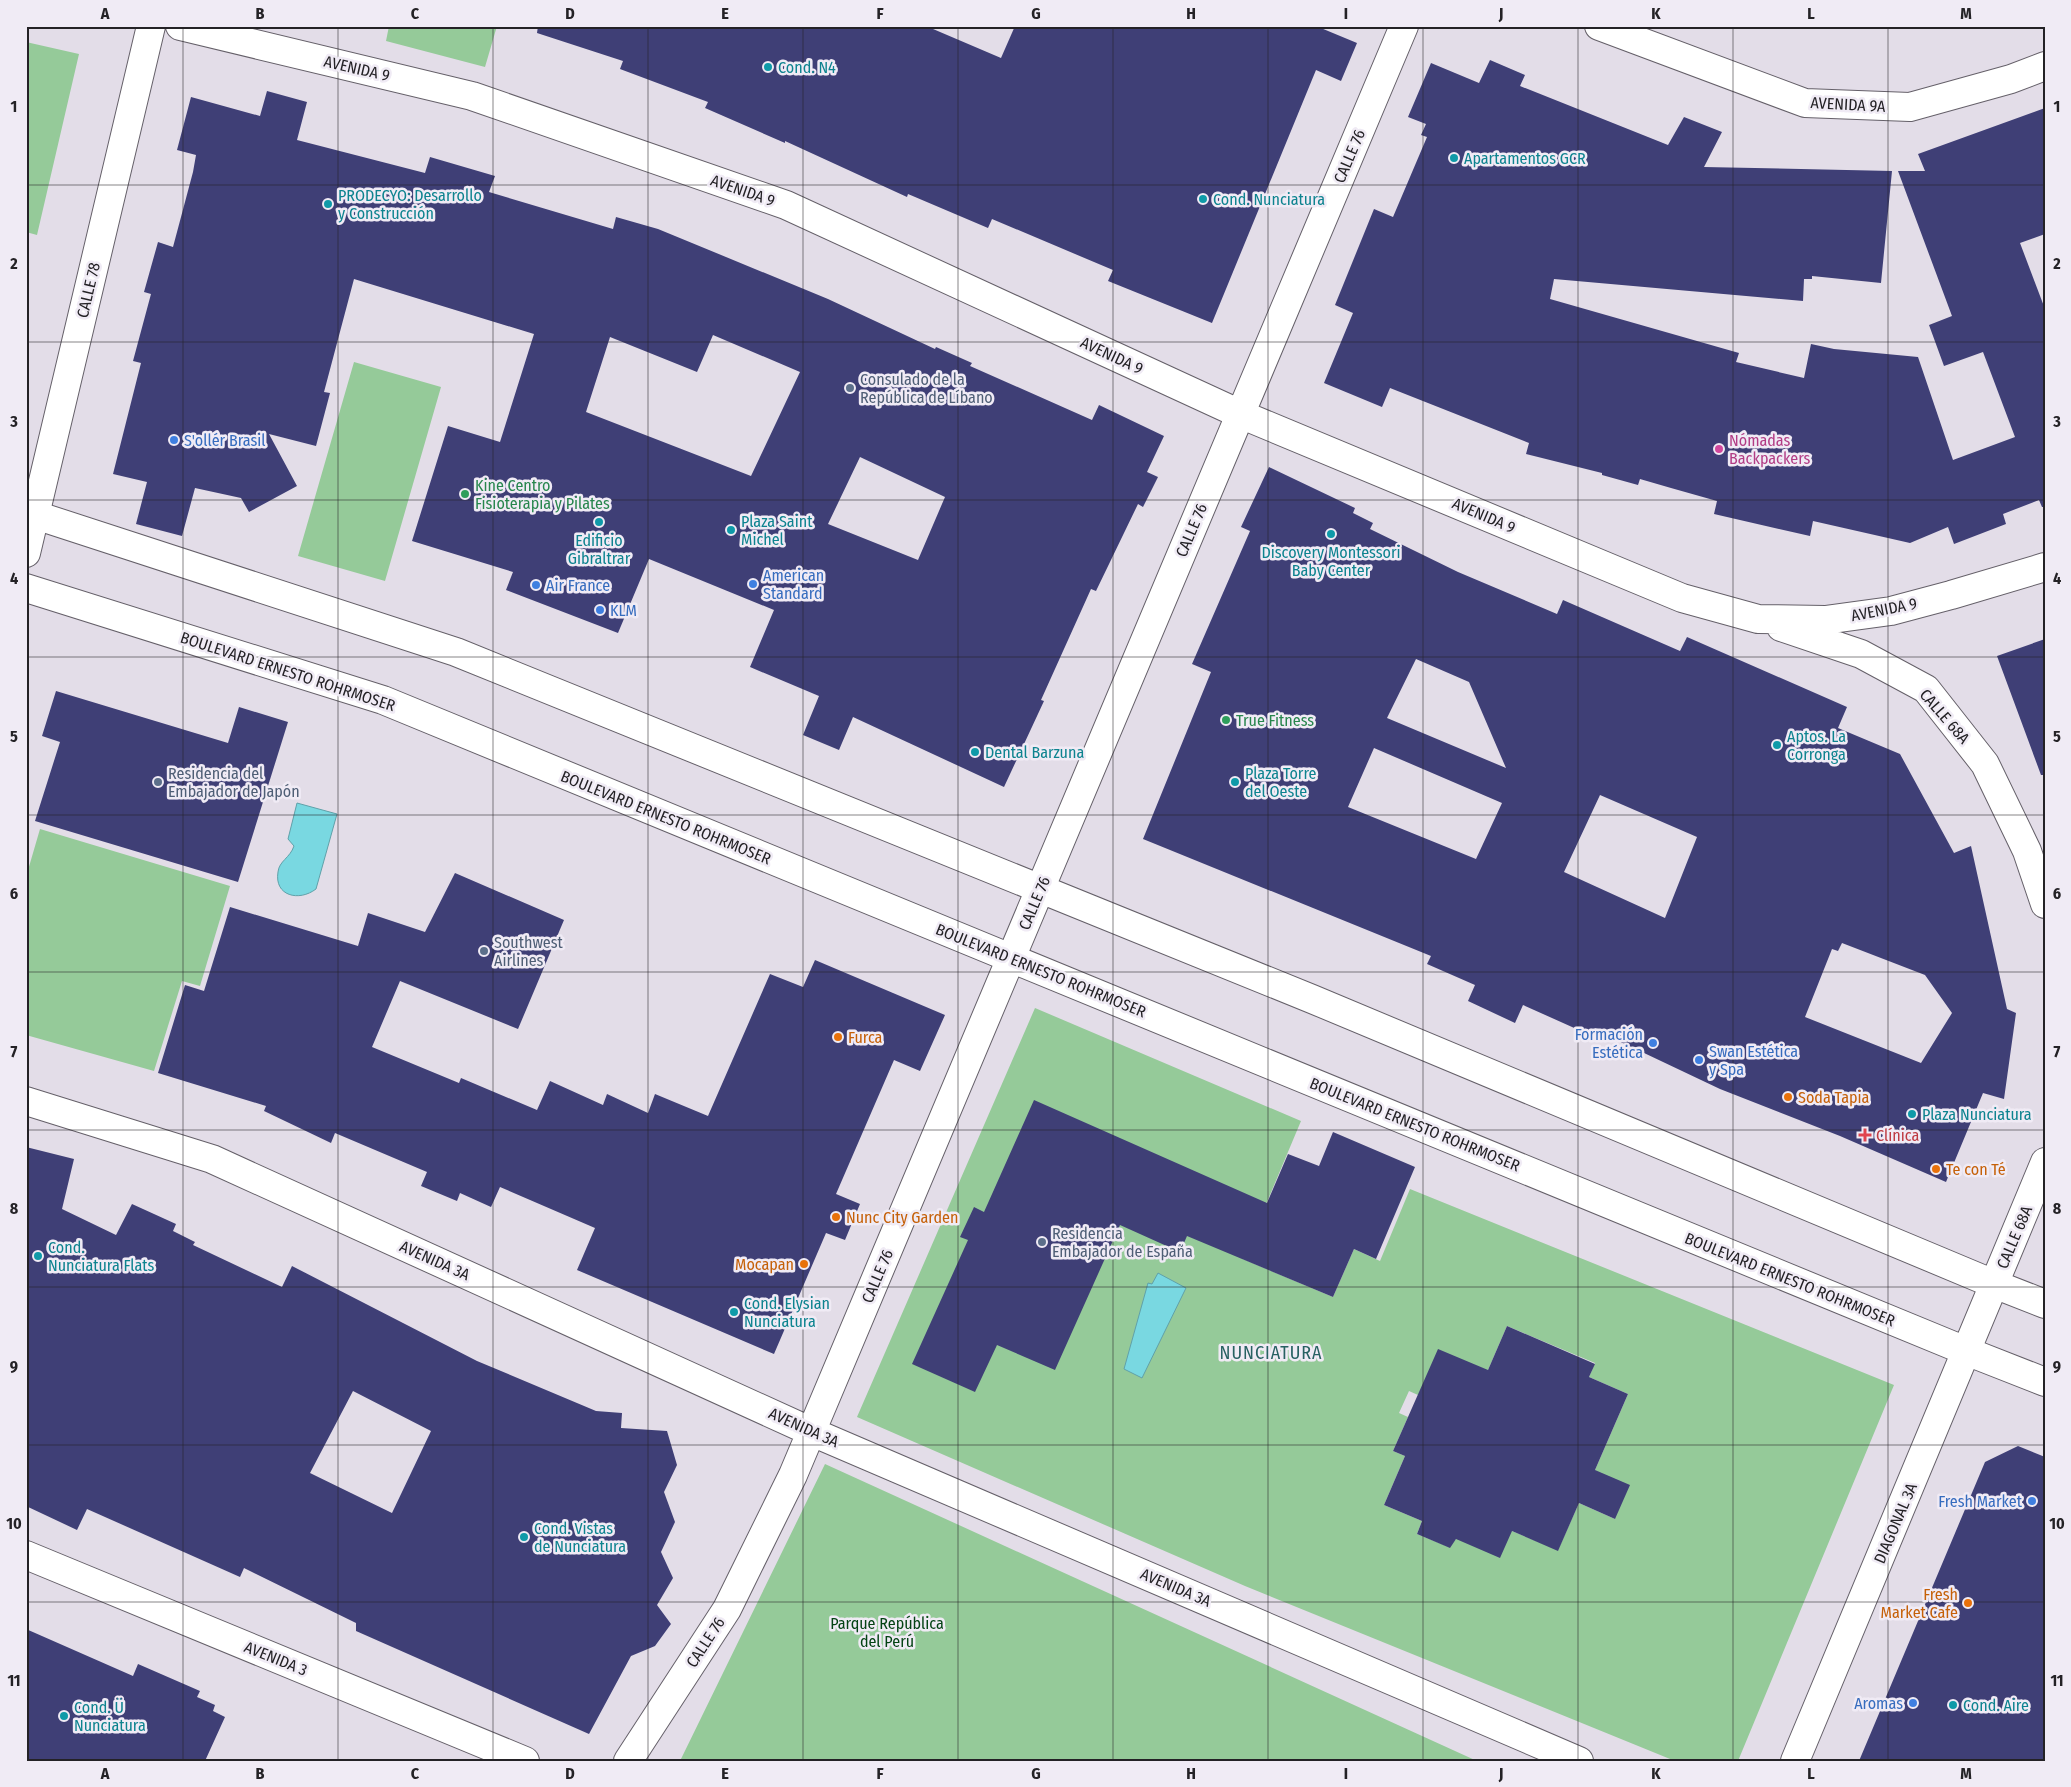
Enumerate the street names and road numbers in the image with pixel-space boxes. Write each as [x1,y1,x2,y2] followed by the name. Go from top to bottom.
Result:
[322,52,392,85] street label: AVENIDA 9
[1810,93,1887,116] street label: AVENIDA 9A
[1330,127,1369,186] street label: CALLE 76
[708,171,778,210] street label: AVENIDA 9
[73,261,104,320] street label: CALLE 78
[1077,333,1146,378] street label: AVENIDA 9
[1449,494,1518,537] street label: AVENIDA 9
[1172,501,1211,560] street label: CALLE 76
[1849,594,1919,625] street label: AVENIDA 9
[178,628,398,715] street label: BOULEVARD ERNESTO ROHRMOSER
[1916,685,1974,748] street label: CALLE 68A
[558,767,774,868] street label: BOULEVARD ERNESTO ROHRMOSER
[1015,874,1054,933] street label: CALLE 76
[933,920,1149,1021] street label: BOULEVARD ERNESTO ROHRMOSER
[1307,1074,1523,1175] street label: BOULEVARD ERNESTO ROHRMOSER
[1993,1202,2036,1271] street label: CALLE 68A
[1682,1229,1898,1330] street label: BOULEVARD ERNESTO ROHRMOSER
[397,1237,473,1285] street label: AVENIDA 3A
[858,1247,897,1306] street label: CALLE 76
[766,1404,842,1452] street label: AVENIDA 3A
[1870,1480,1921,1566] street label: DIAGONAL 3A
[1138,1564,1214,1611] street label: AVENIDA 3A
[682,1614,729,1671] street label: CALLE 76
[242,1637,310,1680] street label: AVENIDA 3

